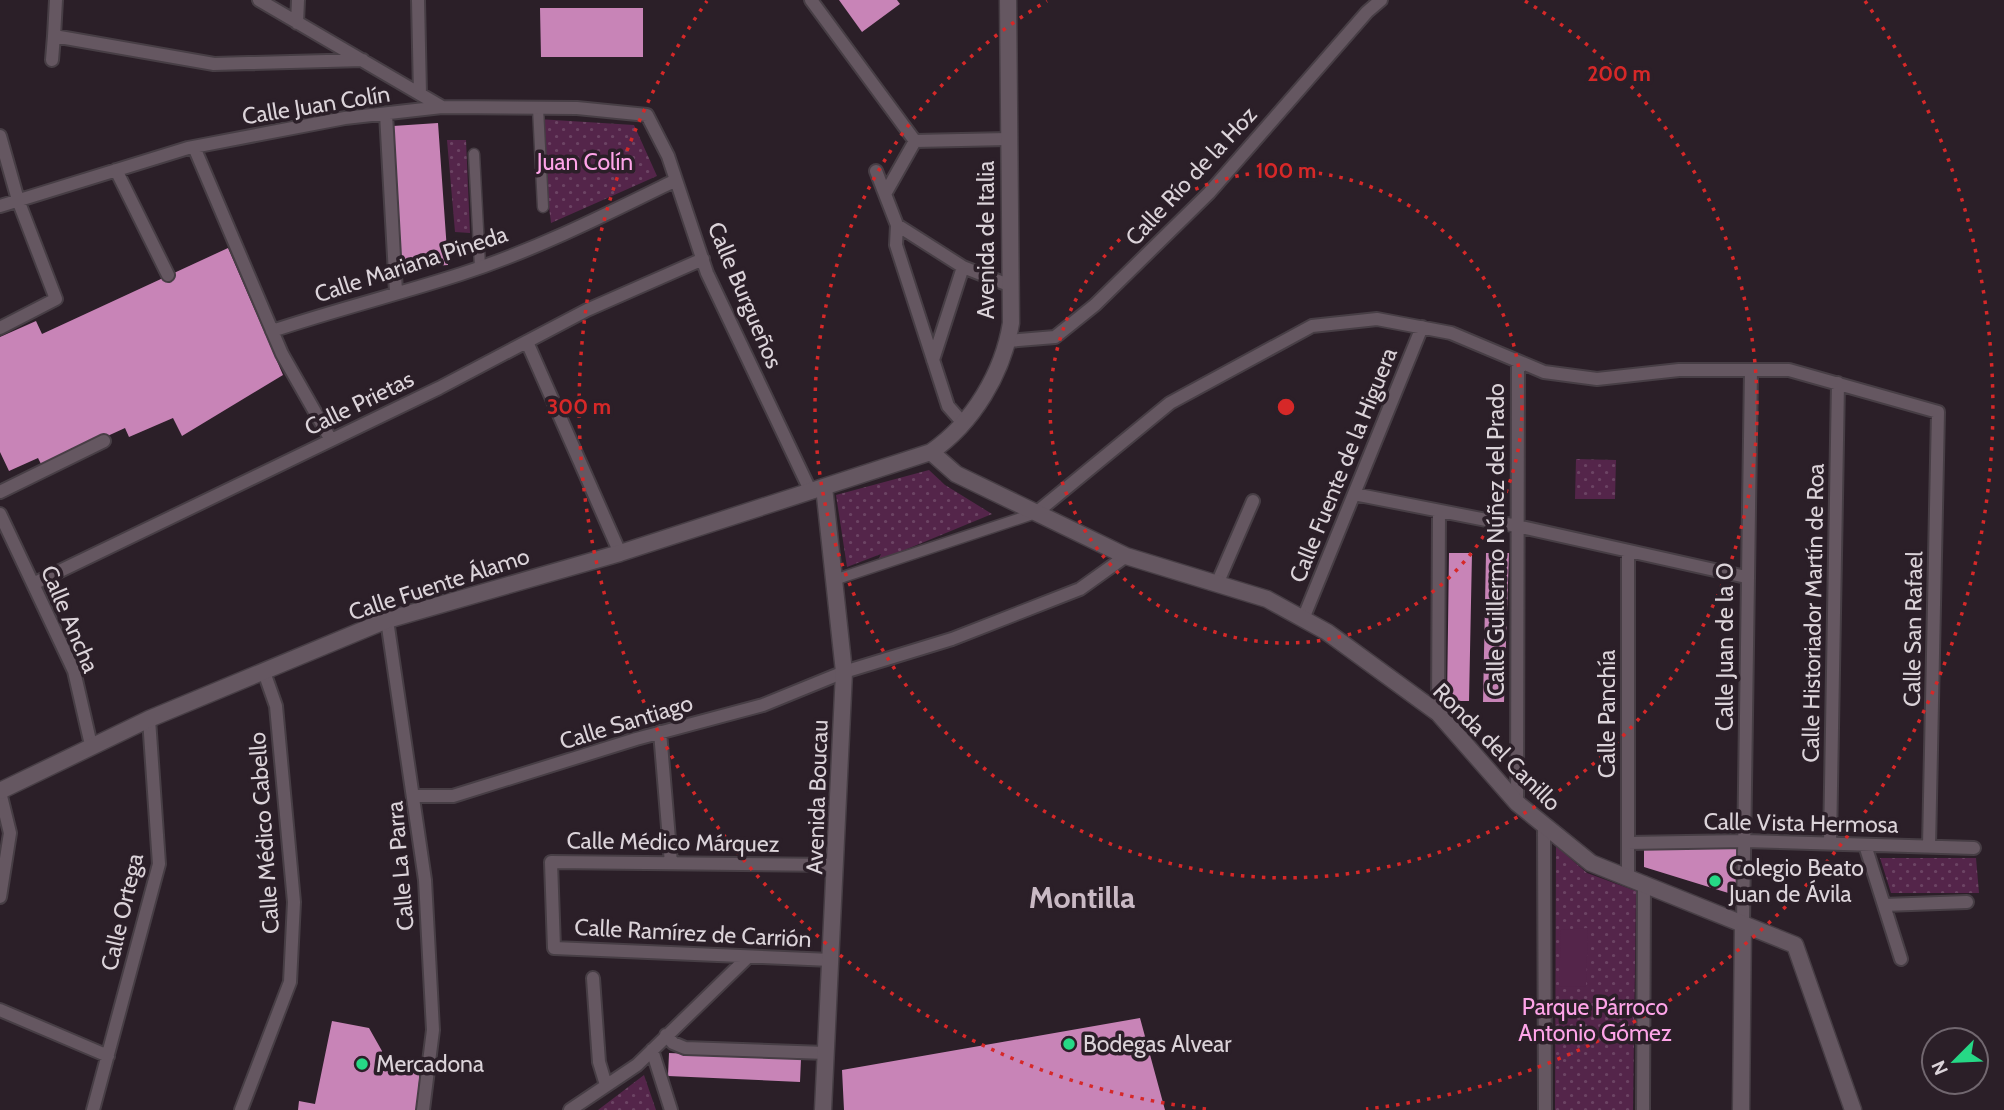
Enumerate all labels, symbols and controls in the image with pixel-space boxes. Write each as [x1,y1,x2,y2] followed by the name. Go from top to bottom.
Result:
[1587,61,1651,86] text: 200 m
[240,79,392,131] street label: Calle Juan Colín
[1119,101,1263,251] street label: Calle Río de la Hoz
[536,148,633,176] park label: Juan Colín
[1256,158,1316,183] text: 100 m
[972,161,1000,319] street label: Avenida de Italia
[702,218,788,372] street label: Calle Burgueños
[311,220,511,308] street label: Calle Mariana Pineda
[1283,343,1403,587] street label: Calle Fuente de la Higuera
[300,365,418,441] street label: Calle Prietas
[1482,383,1510,697] street label: Calle Guillermo Núñez del Prado
[547,394,611,419] text: 300 m
[1274,395,1298,419] centre of rings
[1796,463,1830,763] street label: Calle Historiador Martín de Roa
[345,541,533,626] street label: Calle Fuente Álamo
[1898,550,1928,707] street label: Calle San Rafael
[35,561,105,677] street label: Calle Ancha
[1711,563,1739,731] street label: Calle Juan de la O
[1593,650,1621,778] street label: Calle Panchía
[1427,677,1567,817] street label: Ronda del Canillo
[556,688,696,756] street label: Calle Santiago
[800,719,834,875] street label: Avenida Boucau
[243,731,285,935] street label: Calle Médico Cabello
[380,800,420,932] street label: Calle La Parra
[1703,807,1899,839] street label: Calle Vista Hermosa
[566,826,780,858] street label: Calle Médico Márquez
[95,851,149,973] street label: Calle Ortega
[1728,854,1864,908] place label: Colegio Beato Juan de Ávila
[1707,873,1723,889] marker: Colegio Beato Juan de Ávila
[1029,879,1135,916] district label: Montilla
[574,913,812,953] street label: Calle Ramírez de Carrión
[1518,993,1672,1047] park label: Parque Párroco Antonio Gómez
[1920,1026,1990,1096] north arrow
[1083,1030,1232,1058] place label: Bodegas Alvear
[1061,1036,1077,1052] marker: Bodegas Alvear
[376,1050,484,1078] place label: Mercadona
[354,1056,370,1072] marker: Mercadona
[1927,1057,1953,1079] text: N

